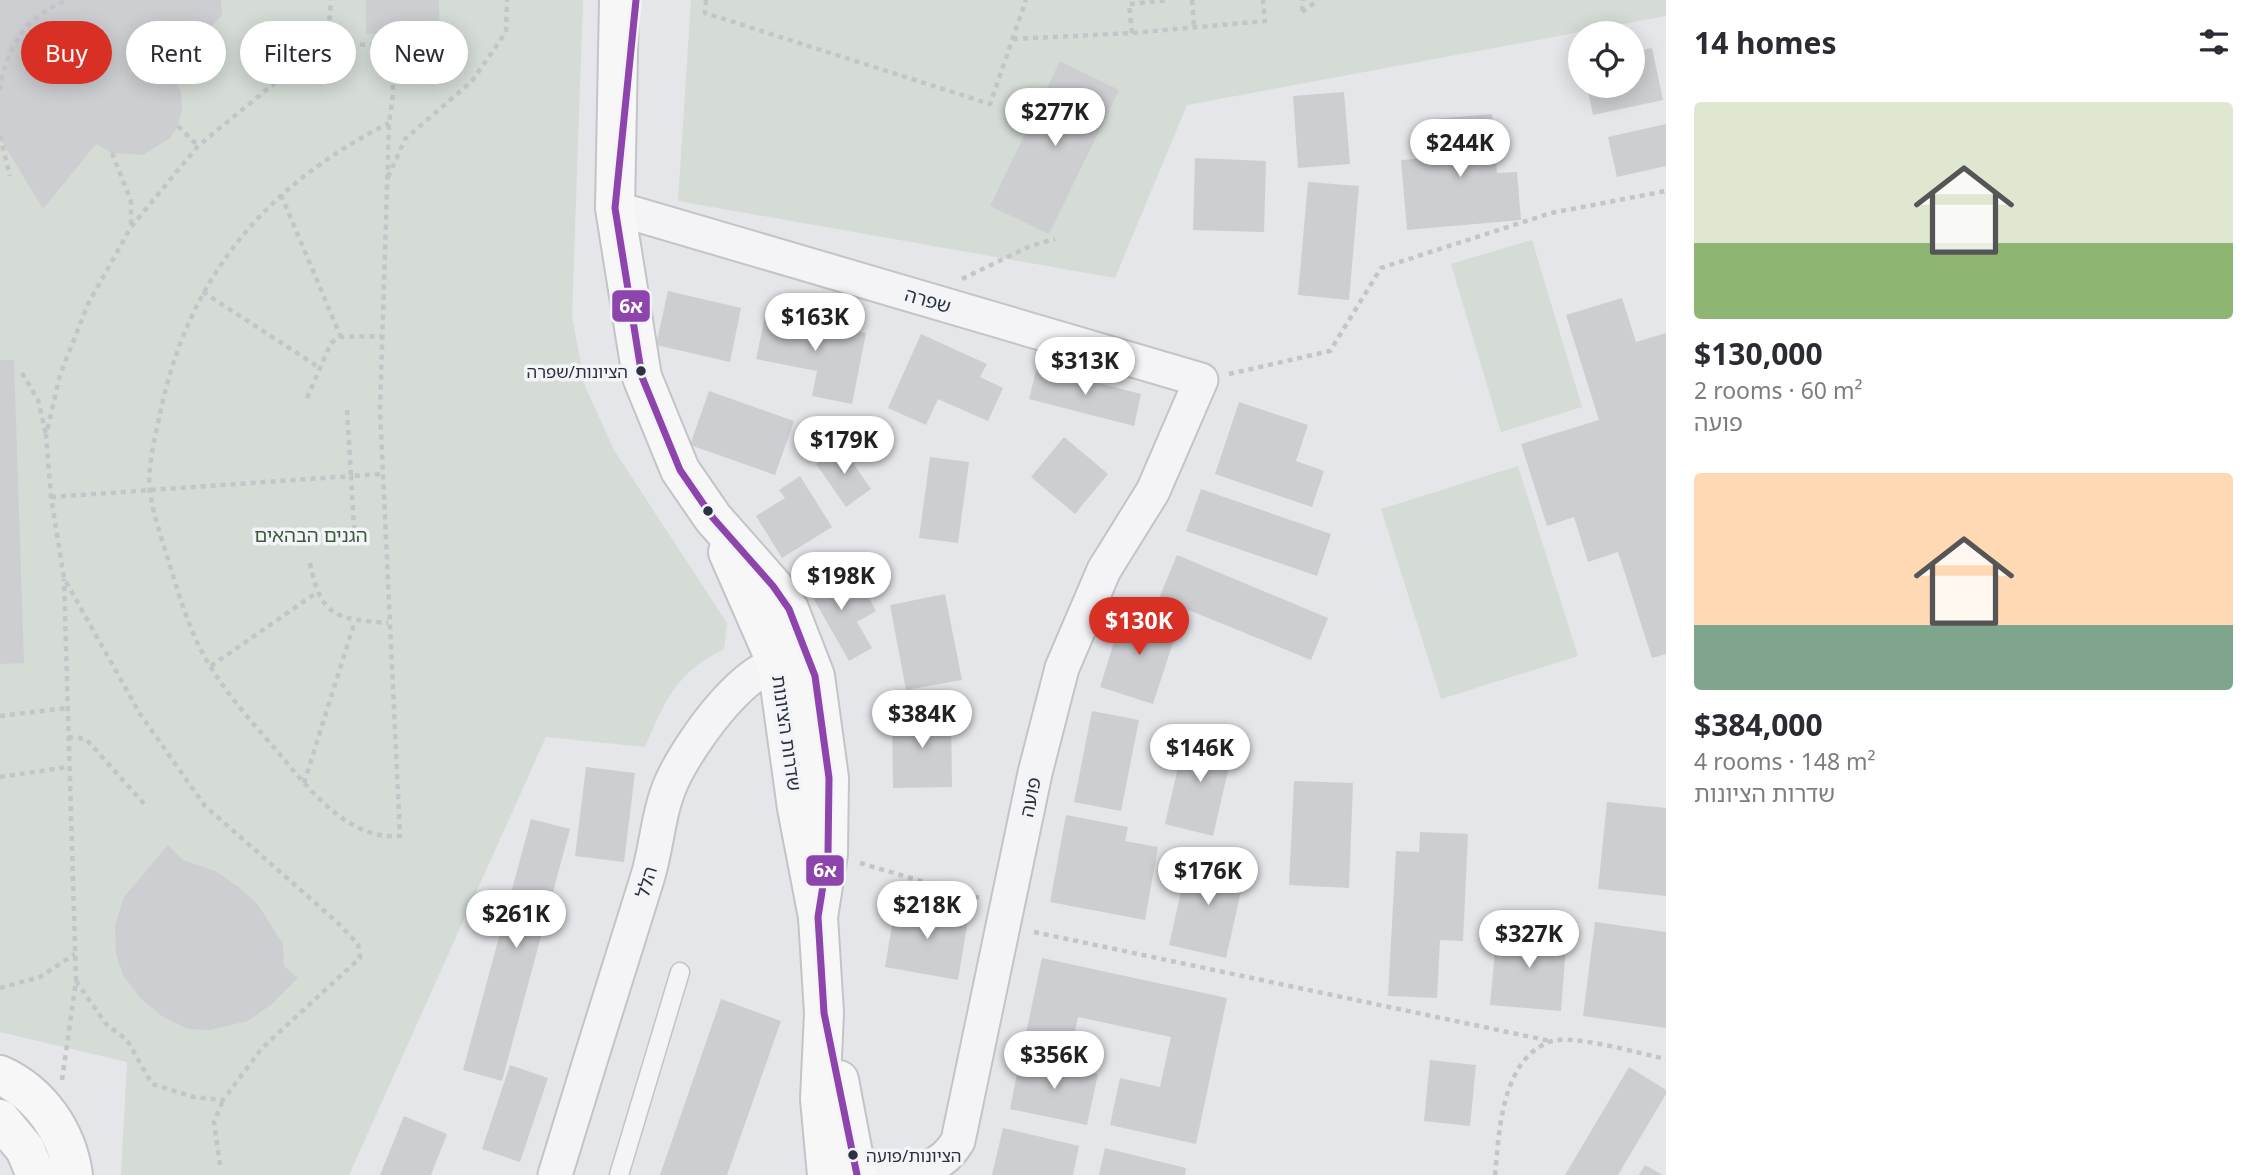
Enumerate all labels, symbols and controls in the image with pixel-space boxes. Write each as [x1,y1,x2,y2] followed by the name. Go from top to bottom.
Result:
[21,21,112,84] chip: Buy
[126,21,226,84] chip: Rent
[240,21,356,84] chip: Filters
[370,21,468,84] chip: New
[1568,21,1645,98] map controls
[1568,21,1645,98] button: locate
[1694,22,1837,63] text: 14 homes
[2195,23,2233,61] icon: filters
[1006,88,1104,148] pin: $277K
[1021,95,1089,127] text: $277K
[1411,120,1509,179] pin: $244K
[1426,126,1494,158] text: $244K
[1901,147,2027,273] icon: home
[902,281,954,319] street label: שפרה
[611,289,651,323] line badge: 6א
[619,293,643,319] text: 6א
[766,294,864,353] pin: $163K
[781,300,849,332] text: $163K
[1694,333,1823,374] text: $130,000
[1036,338,1134,397] pin: $313K
[1051,344,1119,376] text: $313K
[527,360,628,383] place label: הציונות/שפרה
[634,364,648,378] marker: הציונות/שפרה
[1694,374,1863,406] text: 2 rooms · 60 m²
[1694,406,1743,438] text: פועה
[795,416,893,476] pin: $179K
[810,423,878,455] text: $179K
[701,504,715,518] unlabelled marker
[1901,518,2027,644] icon: home
[254,522,368,548] park label: הגנים הבהאים
[792,552,890,612] pin: $198K
[807,559,875,591] text: $198K
[1090,598,1188,657] pin: $130K
[1105,604,1173,636] text: $130K
[766,674,808,792] street label: שדרות הציונות
[873,690,971,750] pin: $384K
[888,697,956,729] text: $384K
[1694,704,1823,745] text: $384,000
[1151,724,1249,784] pin: $146K
[1166,731,1234,763] text: $146K
[1694,745,1876,777] text: 4 rooms · 148 m²
[1013,775,1047,819] street label: פועה
[1694,777,1835,809] text: שדרות הציונות
[1159,848,1257,907] pin: $176K
[805,854,845,887] line badge: 6א
[1174,854,1242,886] text: $176K
[813,857,837,883] text: 6א
[629,863,663,901] street label: הלל
[878,881,976,941] pin: $218K
[893,888,961,920] text: $218K
[467,890,565,950] pin: $261K
[482,897,550,929] text: $261K
[1480,911,1578,970] pin: $327K
[1495,917,1563,949] text: $327K
[1005,1032,1103,1091] pin: $356K
[1020,1038,1088,1070] text: $356K
[866,1144,962,1167] place label: הציונות/פועה
[846,1148,860,1162] marker: הציונות/פועה

